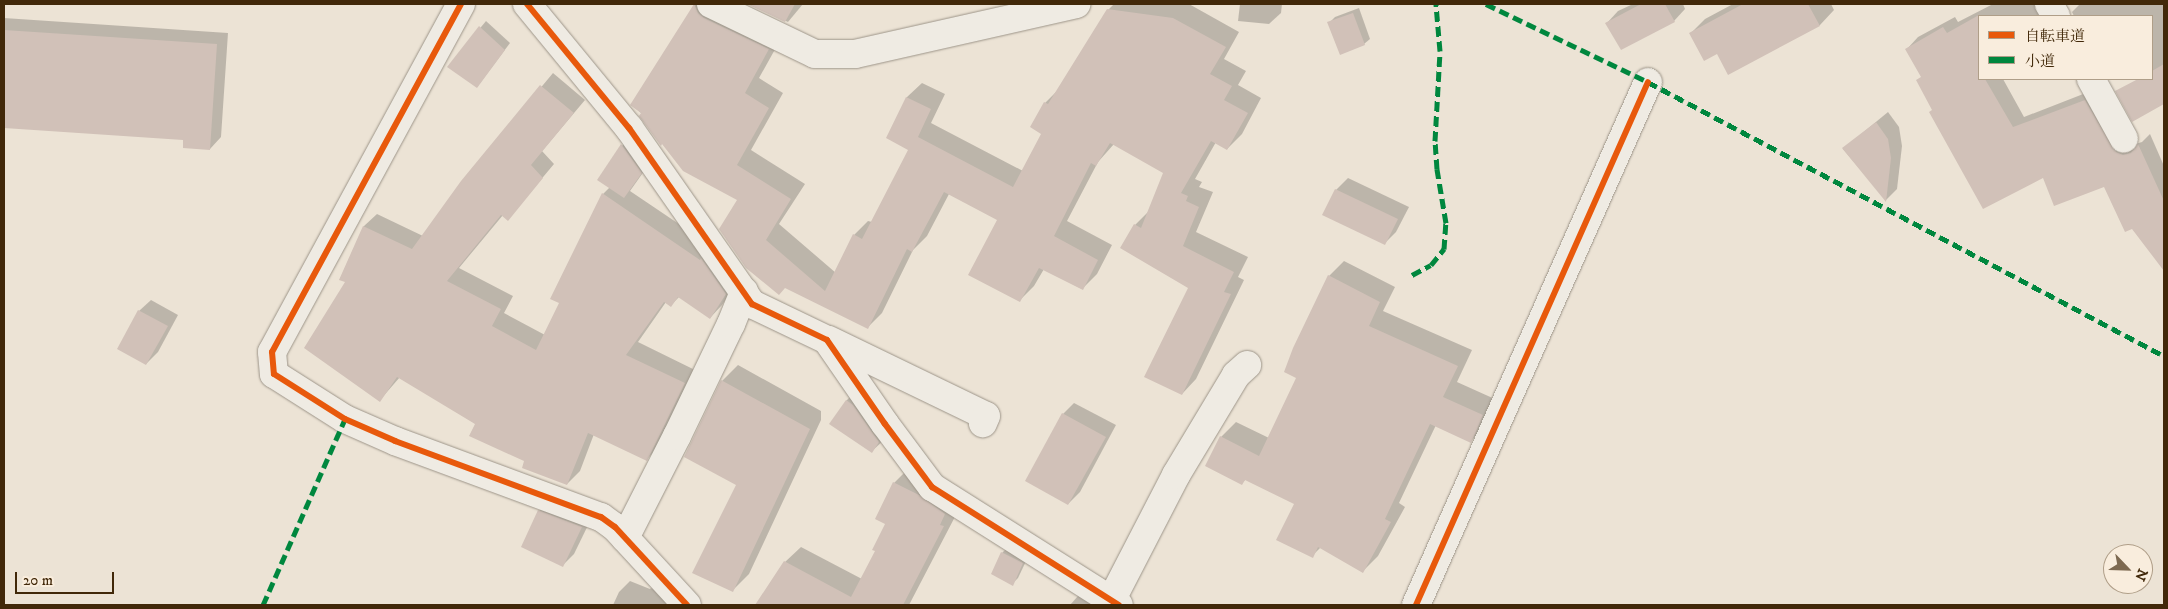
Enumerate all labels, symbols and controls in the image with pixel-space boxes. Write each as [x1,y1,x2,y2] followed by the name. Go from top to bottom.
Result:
[1978,15,2153,80] legend
[2025,27,2085,46] text: 自転車道
[2025,52,2055,71] text: 小道
[2103,544,2153,594] north arrow
[18,562,116,594] scale bar
[2130,566,2151,584] text: N
[23,571,53,590] text: 20 m

